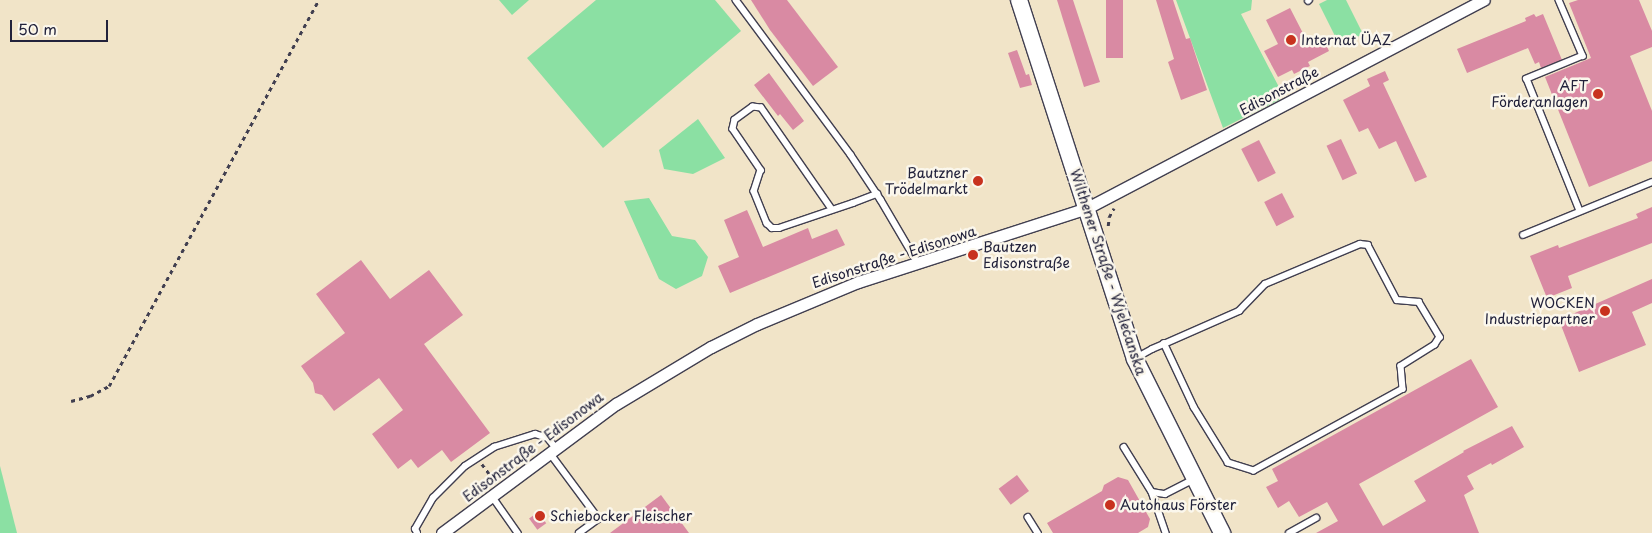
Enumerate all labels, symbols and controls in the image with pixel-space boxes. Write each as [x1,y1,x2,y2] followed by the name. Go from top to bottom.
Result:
[12,10,110,42] scale bar
[18,17,57,40] text: 50 m
[1301,32,1391,48] place label: Internat ÜAZ
[1285,34,1297,46] marker: Internat ÜAZ
[1237,63,1321,119] street label: Edisonstraße
[1491,78,1588,110] place label: AFT Förderanlagen
[1592,88,1604,100] marker: AFT Förderanlagen
[885,165,968,198] place label: Bautzner Trödelmarkt
[1066,166,1150,378] street label: Wilthener Straße - Wjelećanska
[972,175,984,187] marker: Bautzner Trödelmarkt
[809,222,979,292] street label: Edisonstraße - Edisonowa
[983,239,1070,272] place label: Bautzen Edisonstraße
[967,249,979,261] marker: Bautzen Edisonstraße
[1485,295,1595,328] place label: WOCKEN Industriepartner
[1599,305,1611,317] marker: WOCKEN Industriepartner
[459,388,607,506] street label: Edisonstraße - Edisonowa
[1120,497,1236,513] place label: Autohaus Förster
[1104,499,1116,511] marker: Autohaus Förster
[550,508,693,524] place label: Schiebocker Fleischer
[534,510,546,522] marker: Schiebocker Fleischer

